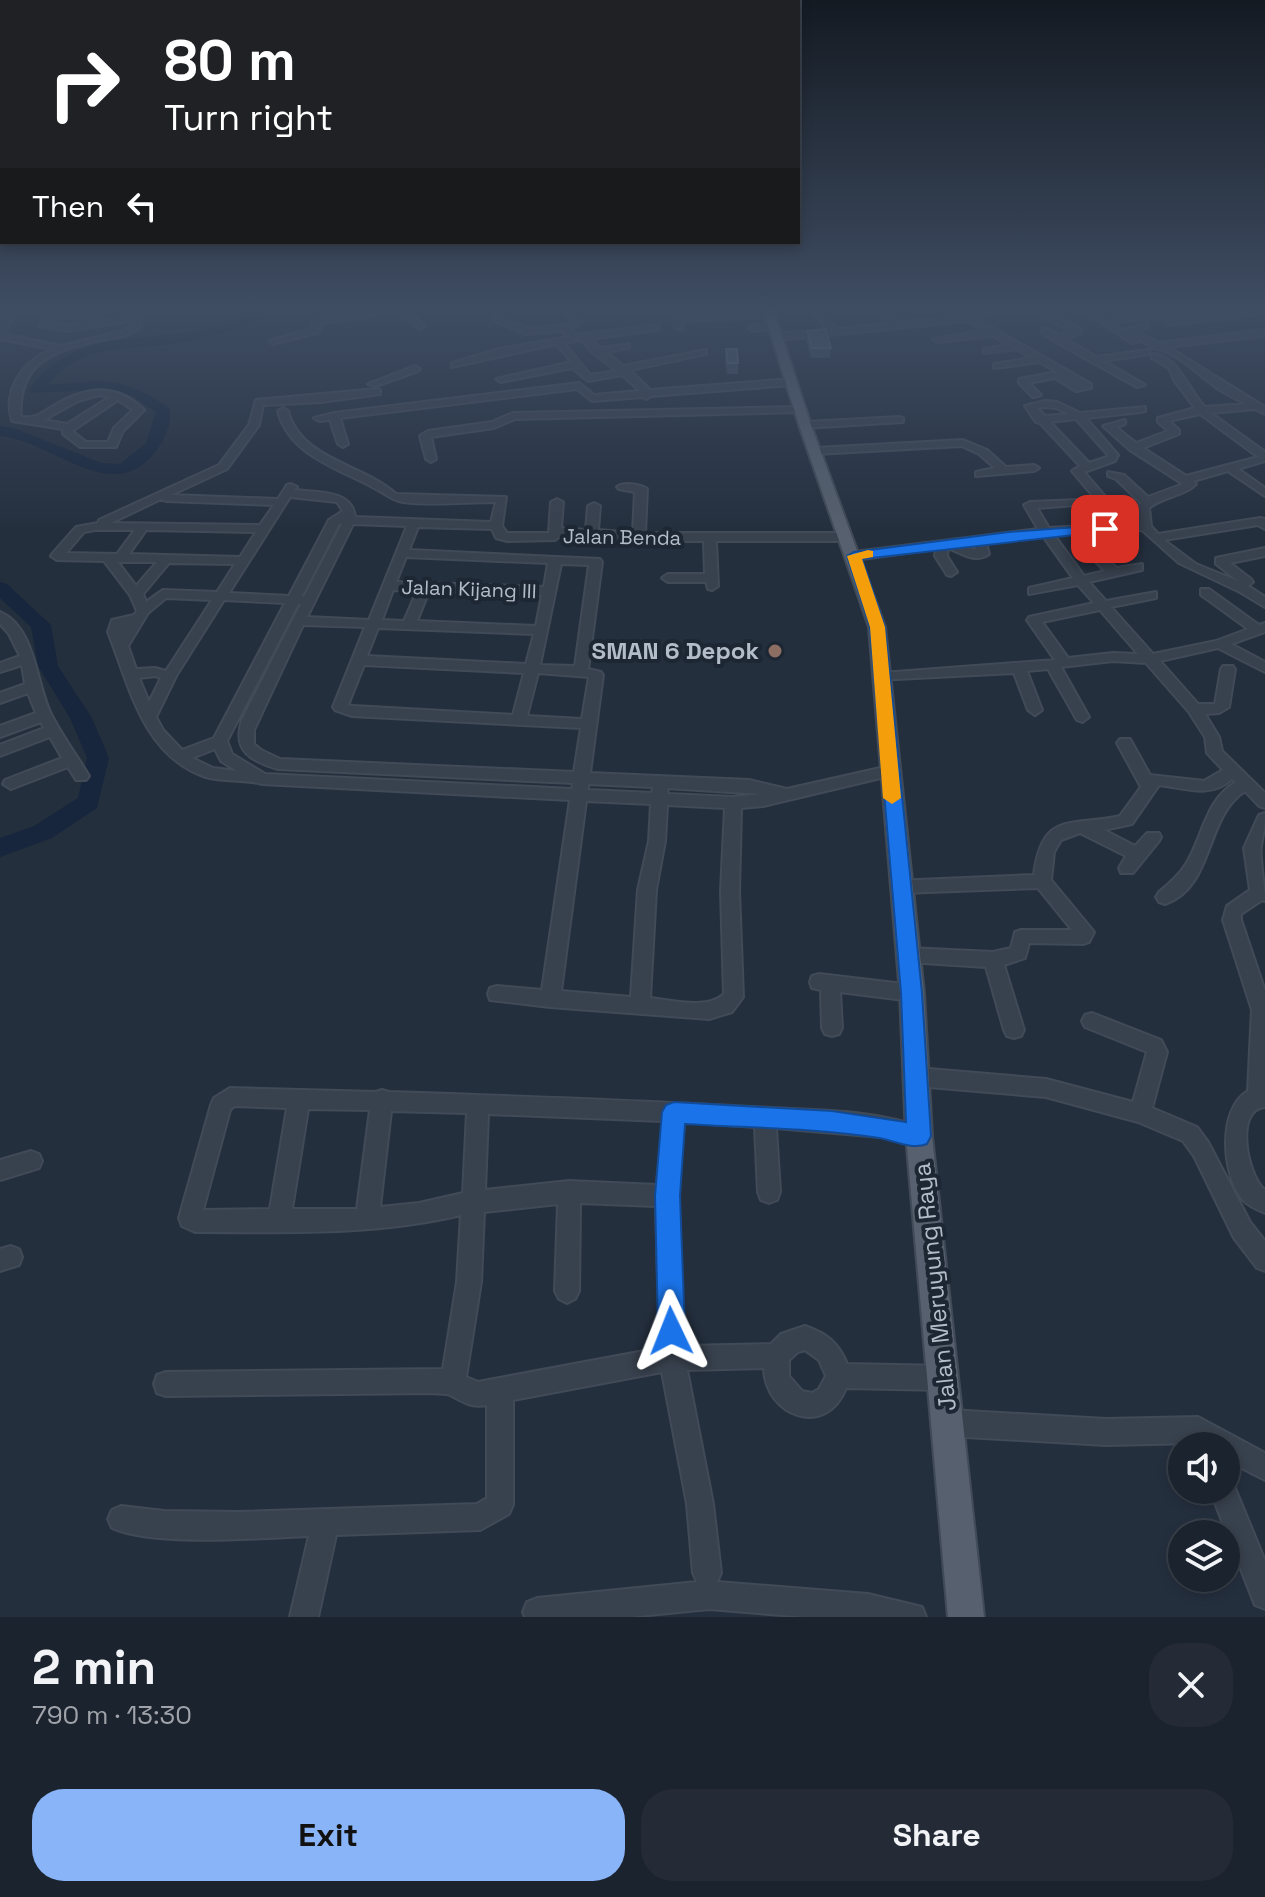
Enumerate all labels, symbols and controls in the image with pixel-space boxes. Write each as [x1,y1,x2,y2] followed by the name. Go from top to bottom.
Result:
[164,25,296,96] text: 80 m
[32,32,136,136] icon: right
[164,95,333,141] text: Turn right
[120,184,164,228] icon: left
[32,187,104,226] text: Then
[1071,495,1139,563] pin
[1083,507,1127,551] icon: arrive
[563,523,681,551] street label: Jalan Benda
[401,574,537,604] street label: Jalan Kijang III
[592,635,759,666] place label: SMAN 6 Depok
[766,642,784,660] marker: SMAN 6 Depok
[906,1161,963,1413] street label: Jalan Meruyung Raya
[629,1289,713,1373] position arrow
[1168,1432,1240,1592] map controls
[1168,1432,1240,1504] button: sound
[1168,1520,1240,1592] button: layers
[32,1637,156,1698] text: 2 min
[1149,1643,1233,1727] button: close
[32,1698,192,1732] text: 790 m · 13:30
[32,1789,625,1881] button: Exit
[641,1789,1233,1881] button: Share

